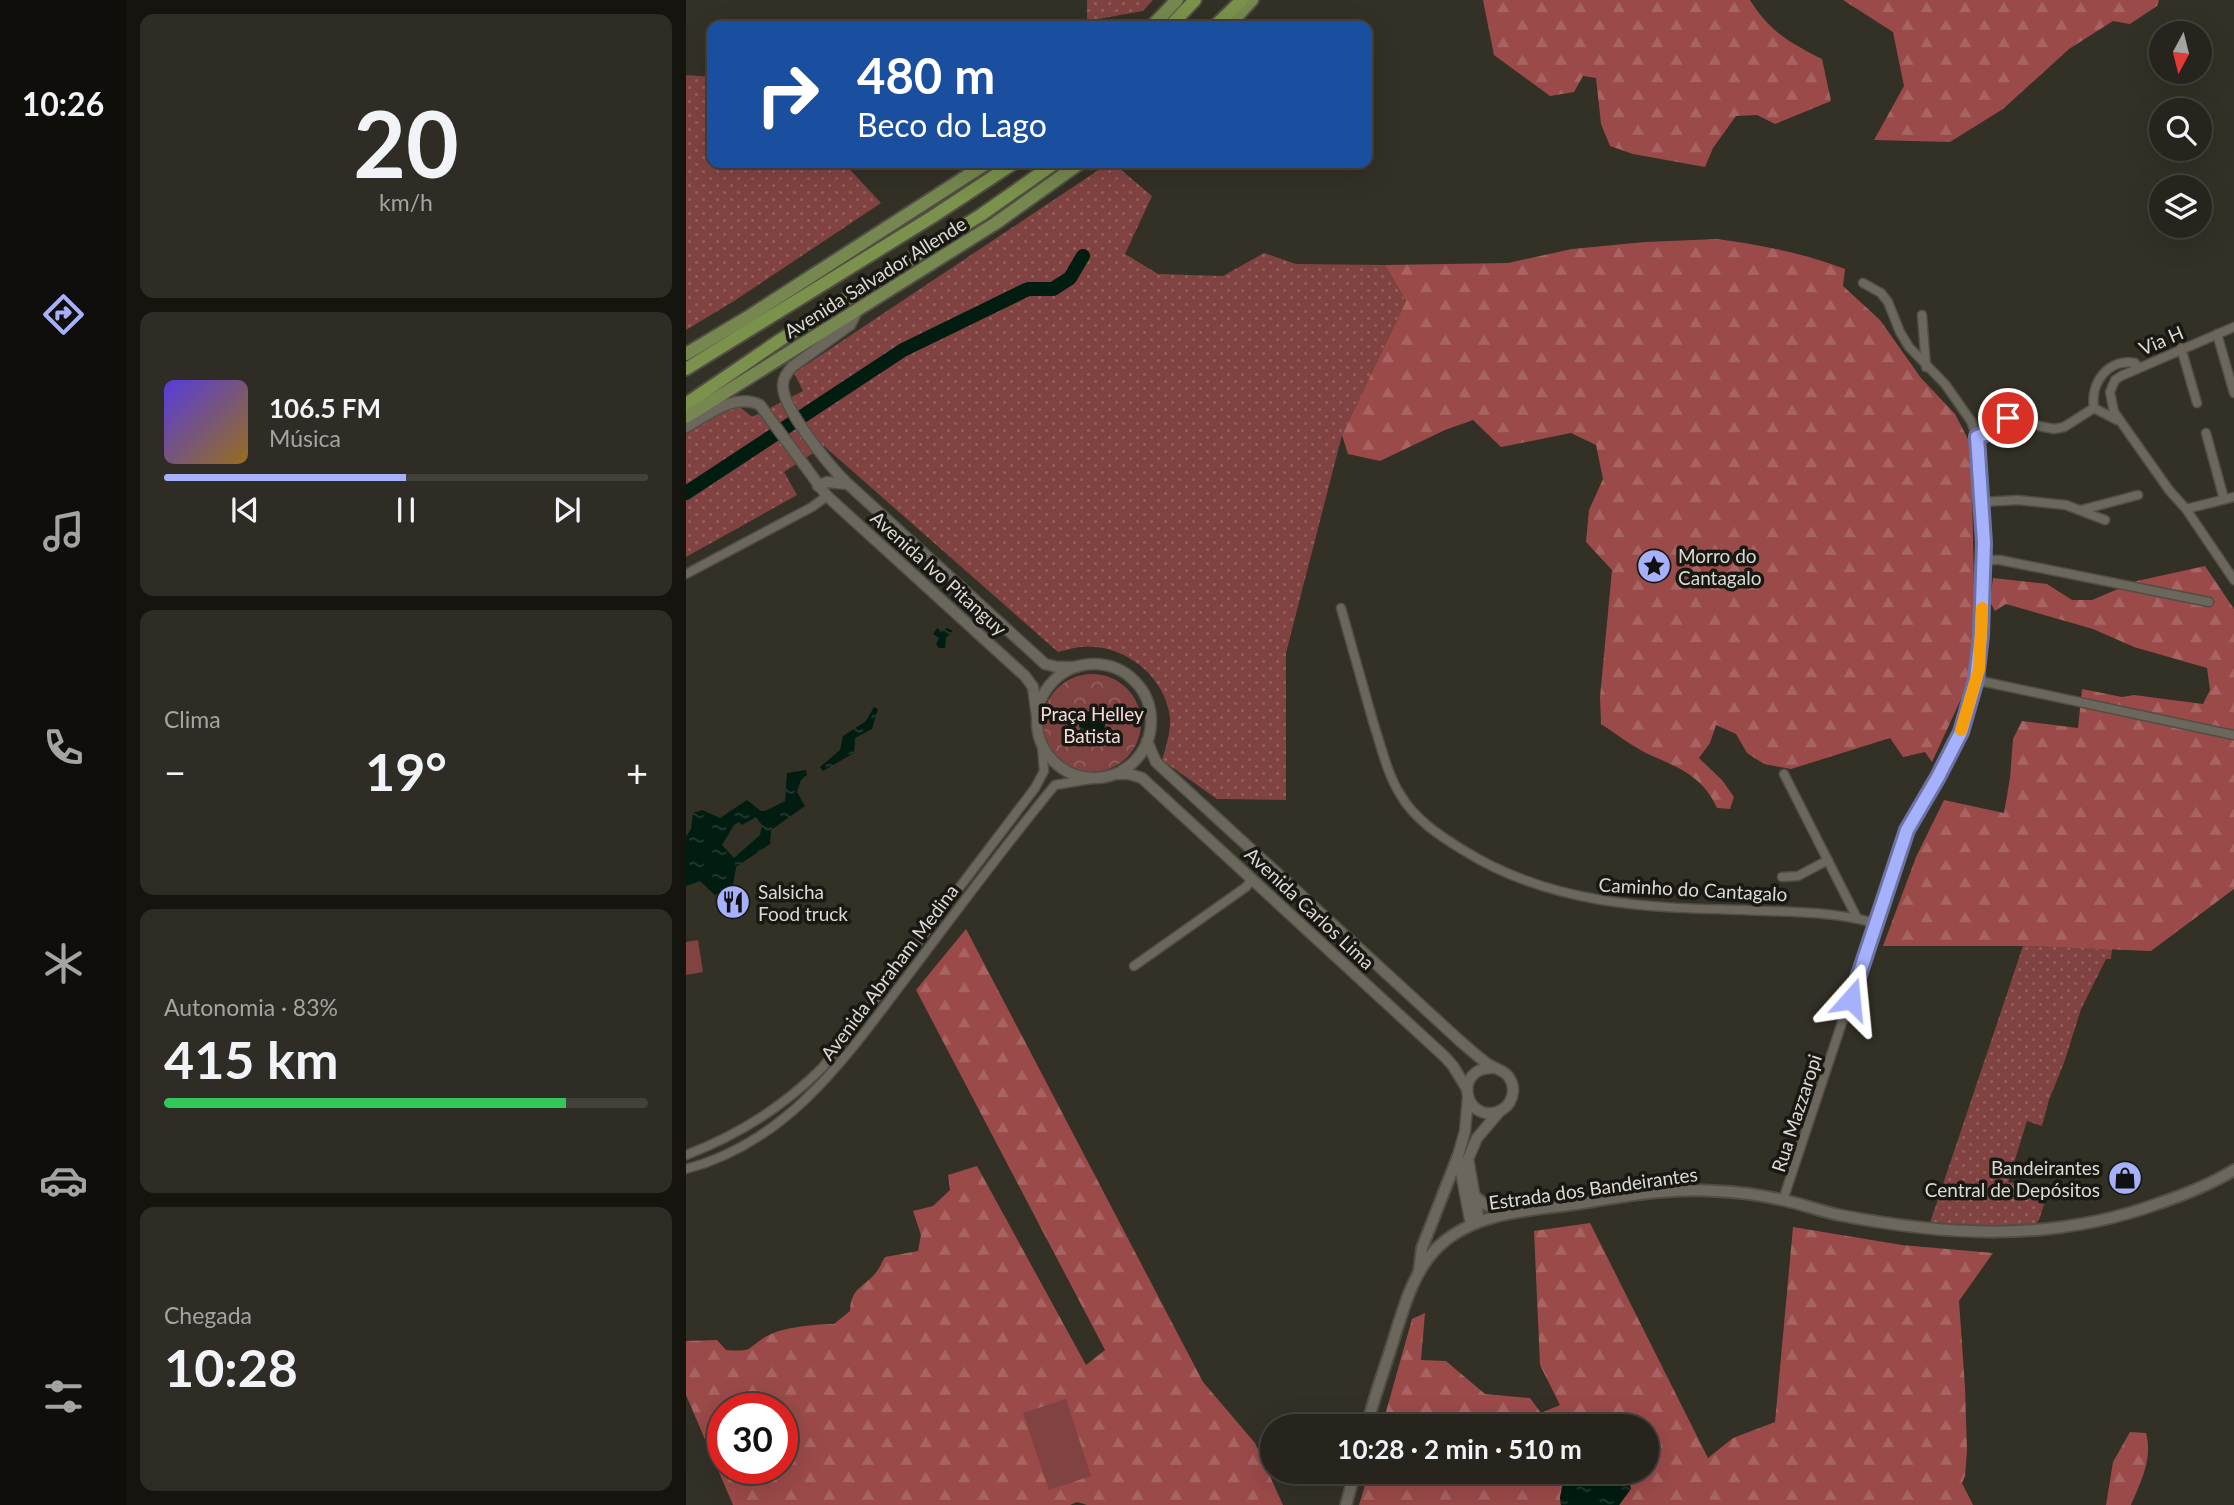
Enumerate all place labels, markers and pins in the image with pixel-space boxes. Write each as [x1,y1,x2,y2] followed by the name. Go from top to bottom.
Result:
[1978,388,2038,448] pin
[1678,544,1761,589] place label: Morro do Cantagalo
[1635,547,1673,585] place icon: Morro do Cantagalo
[758,880,848,925] place label: Salsicha Food truck
[714,883,752,921] restaurant icon: Salsicha Food truck
[1925,1156,2100,1201] place label: Bandeirantes Central de Depósitos
[2106,1159,2144,1197] shop icon: Bandeirantes Central de Depósitos

